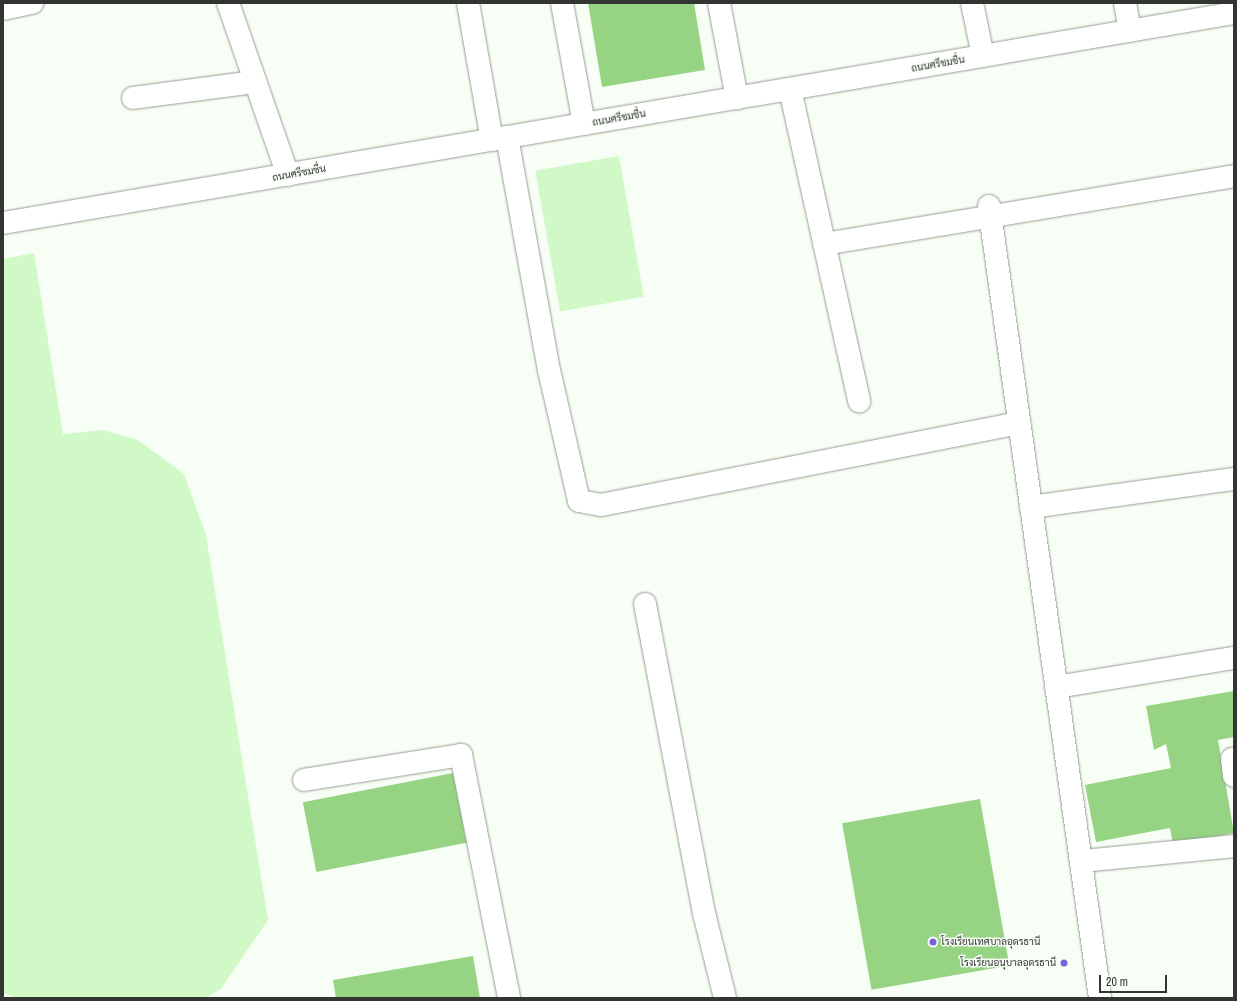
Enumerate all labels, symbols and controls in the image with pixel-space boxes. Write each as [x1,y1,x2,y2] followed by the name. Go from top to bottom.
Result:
[910,53,966,75] street label: ถนนศรีชมชื่น
[591,107,647,129] street label: ถนนศรีชมชื่น
[271,162,327,184] street label: ถนนศรีชมชื่น
[941,936,1040,948] place label: โรงเรียนเทศบาลอุดรธานี
[928,937,938,947] marker: โรงเรียนเทศบาลอุดรธานี
[960,957,1056,969] place label: โรงเรียนอนุบาลอุดรธานี
[1059,958,1069,968] marker: โรงเรียนอนุบาลอุดรธานี
[1101,967,1169,993] scale bar
[1106,974,1128,990] text: 20 m

